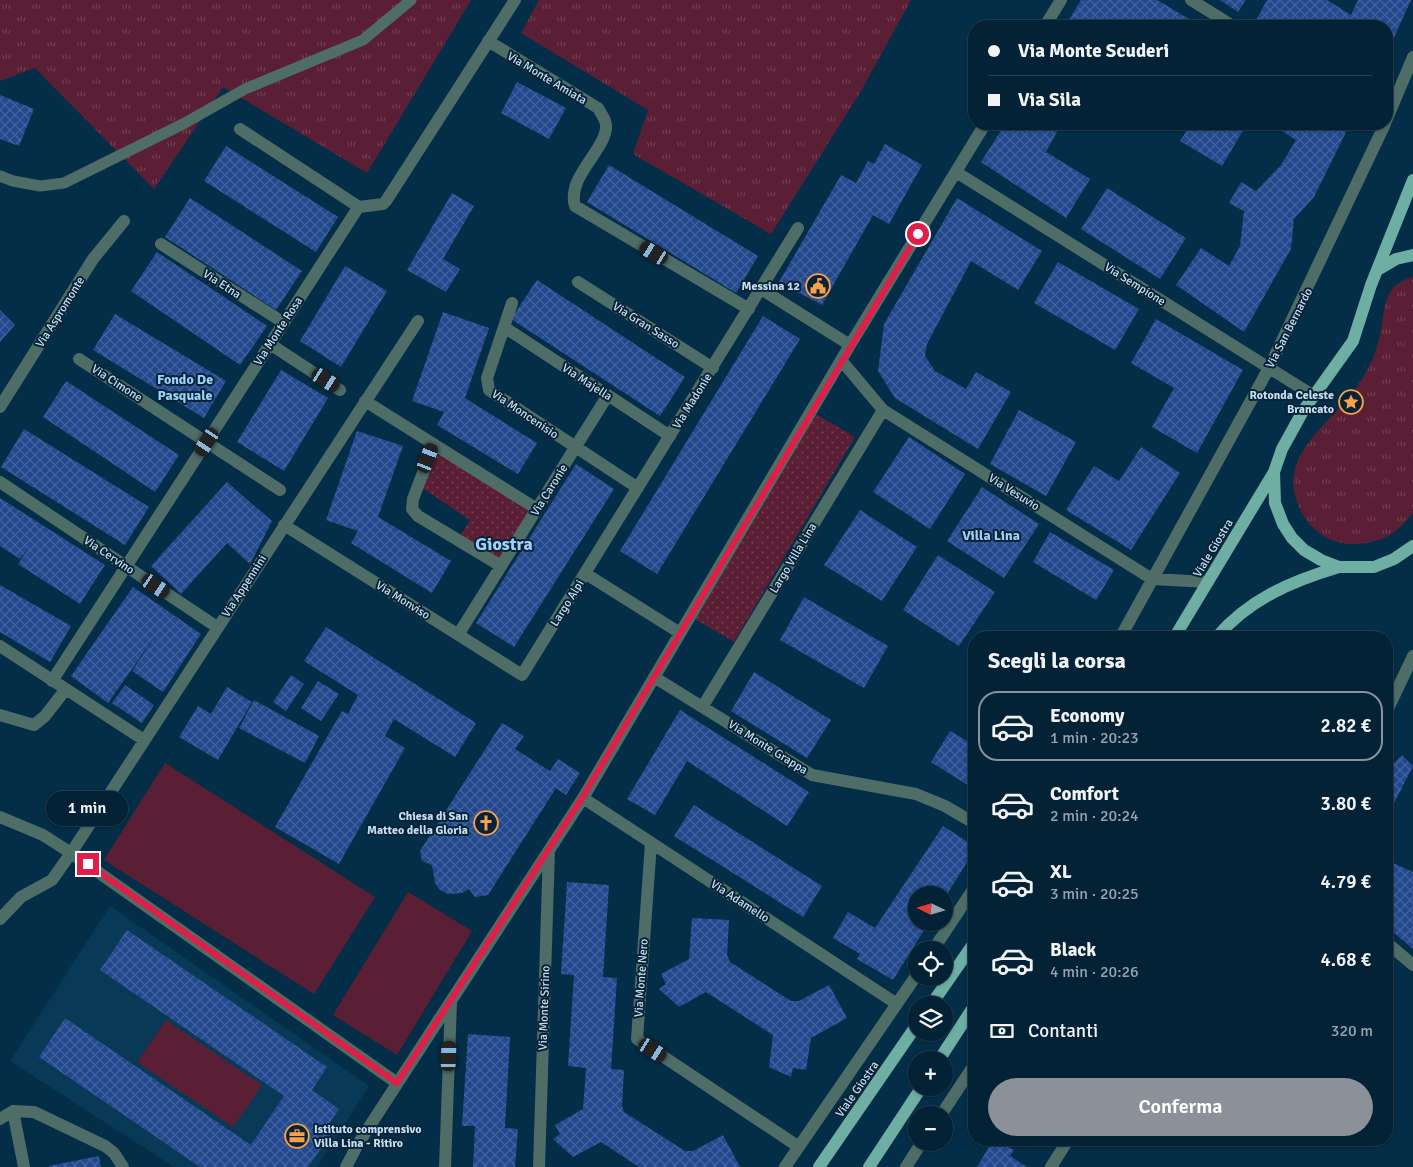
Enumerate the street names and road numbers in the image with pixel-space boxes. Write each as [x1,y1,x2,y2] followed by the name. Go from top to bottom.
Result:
[504,49,589,108] street label: Via Monte Amiata
[1101,260,1168,309] street label: Via Sempione
[200,267,244,302] street label: Via Etna
[33,274,88,350] street label: Via Aspromonte
[1263,286,1316,371] street label: Via San Bernardo
[251,294,306,368] street label: Via Monte Rosa
[610,299,682,352] street label: Via Gran Sasso
[88,361,145,405] street label: Via Cimone
[559,361,615,404] street label: Via Majella
[669,371,715,432] street label: Via Madonie
[488,387,561,442] street label: Via Moncenisio
[528,462,571,519] street label: Via Caronie
[985,471,1042,514] street label: Via Vesuvio
[1190,516,1237,580] street label: Viale Giostra
[767,520,820,596] street label: Largo Villa Lina
[80,533,137,578] street label: Via Cervino
[219,552,270,620] street label: Via Appennini
[547,577,588,629] street label: Largo Alpi
[373,578,433,623] street label: Via Monviso
[725,717,810,778] street label: Via Monte Grappa
[707,877,772,926] street label: Via Adamello
[631,938,652,1018] street label: Via Monte Nero
[536,965,553,1051] street label: Via Monte Sirino
[833,1058,882,1120] street label: Viale Giostra

